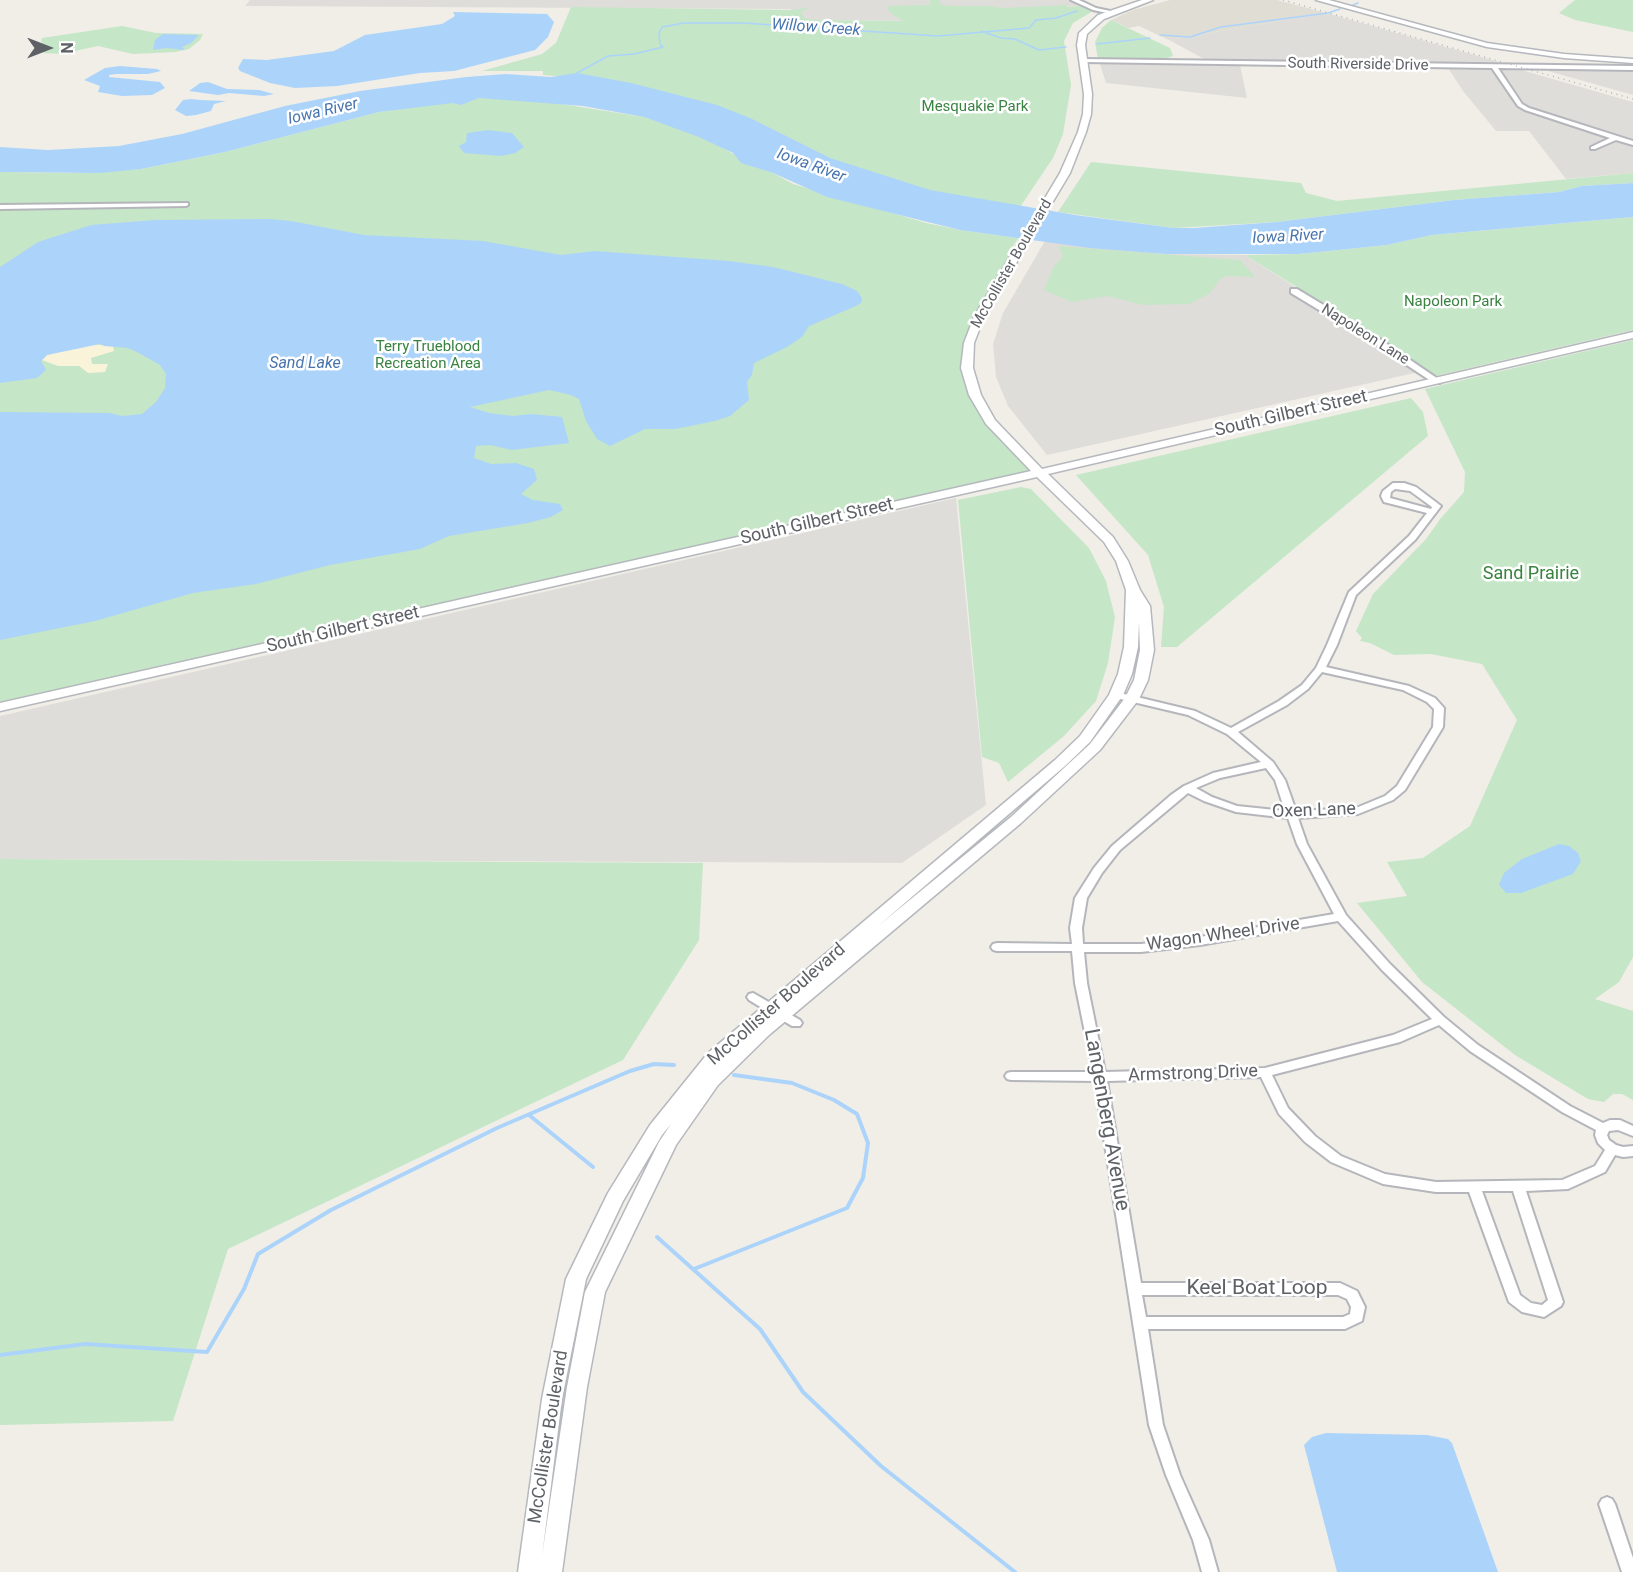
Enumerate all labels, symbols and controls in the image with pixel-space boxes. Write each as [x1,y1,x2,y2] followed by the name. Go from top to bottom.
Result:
[771,15,861,41] water label: Willow Creek
[18,18,78,78] north arrow
[57,42,76,54] text: N
[1287,55,1429,75] street label: South Riverside Drive
[286,95,360,129] water label: Iowa River
[922,98,1028,116] park label: Mesquakie Park
[774,145,848,187] water label: Iowa River
[968,196,1056,332] street label: McCollister Boulevard
[1252,226,1324,248] water label: Iowa River
[1404,293,1502,311] park label: Napoleon Park
[1318,301,1412,369] street label: Napoleon Lane
[375,338,481,373] park label: Terry Trueblood Recreation Area
[269,354,341,374] water label: Sand Lake
[1212,386,1370,442] street label: South Gilbert Street
[738,494,896,550] street label: South Gilbert Street
[1483,563,1579,585] park label: Sand Prairie
[264,602,422,658] street label: South Gilbert Street
[1272,799,1356,823] street label: Oxen Lane
[1145,914,1301,956] street label: Wagon Wheel Drive
[704,939,850,1071] street label: McCollister Boulevard
[1078,1027,1134,1213] street label: Langenberg Avenue
[1128,1061,1258,1087] street label: Armstrong Drive
[1186,1276,1328,1302] street label: Keel Boat Loop
[525,1349,573,1525] street label: McCollister Boulevard

